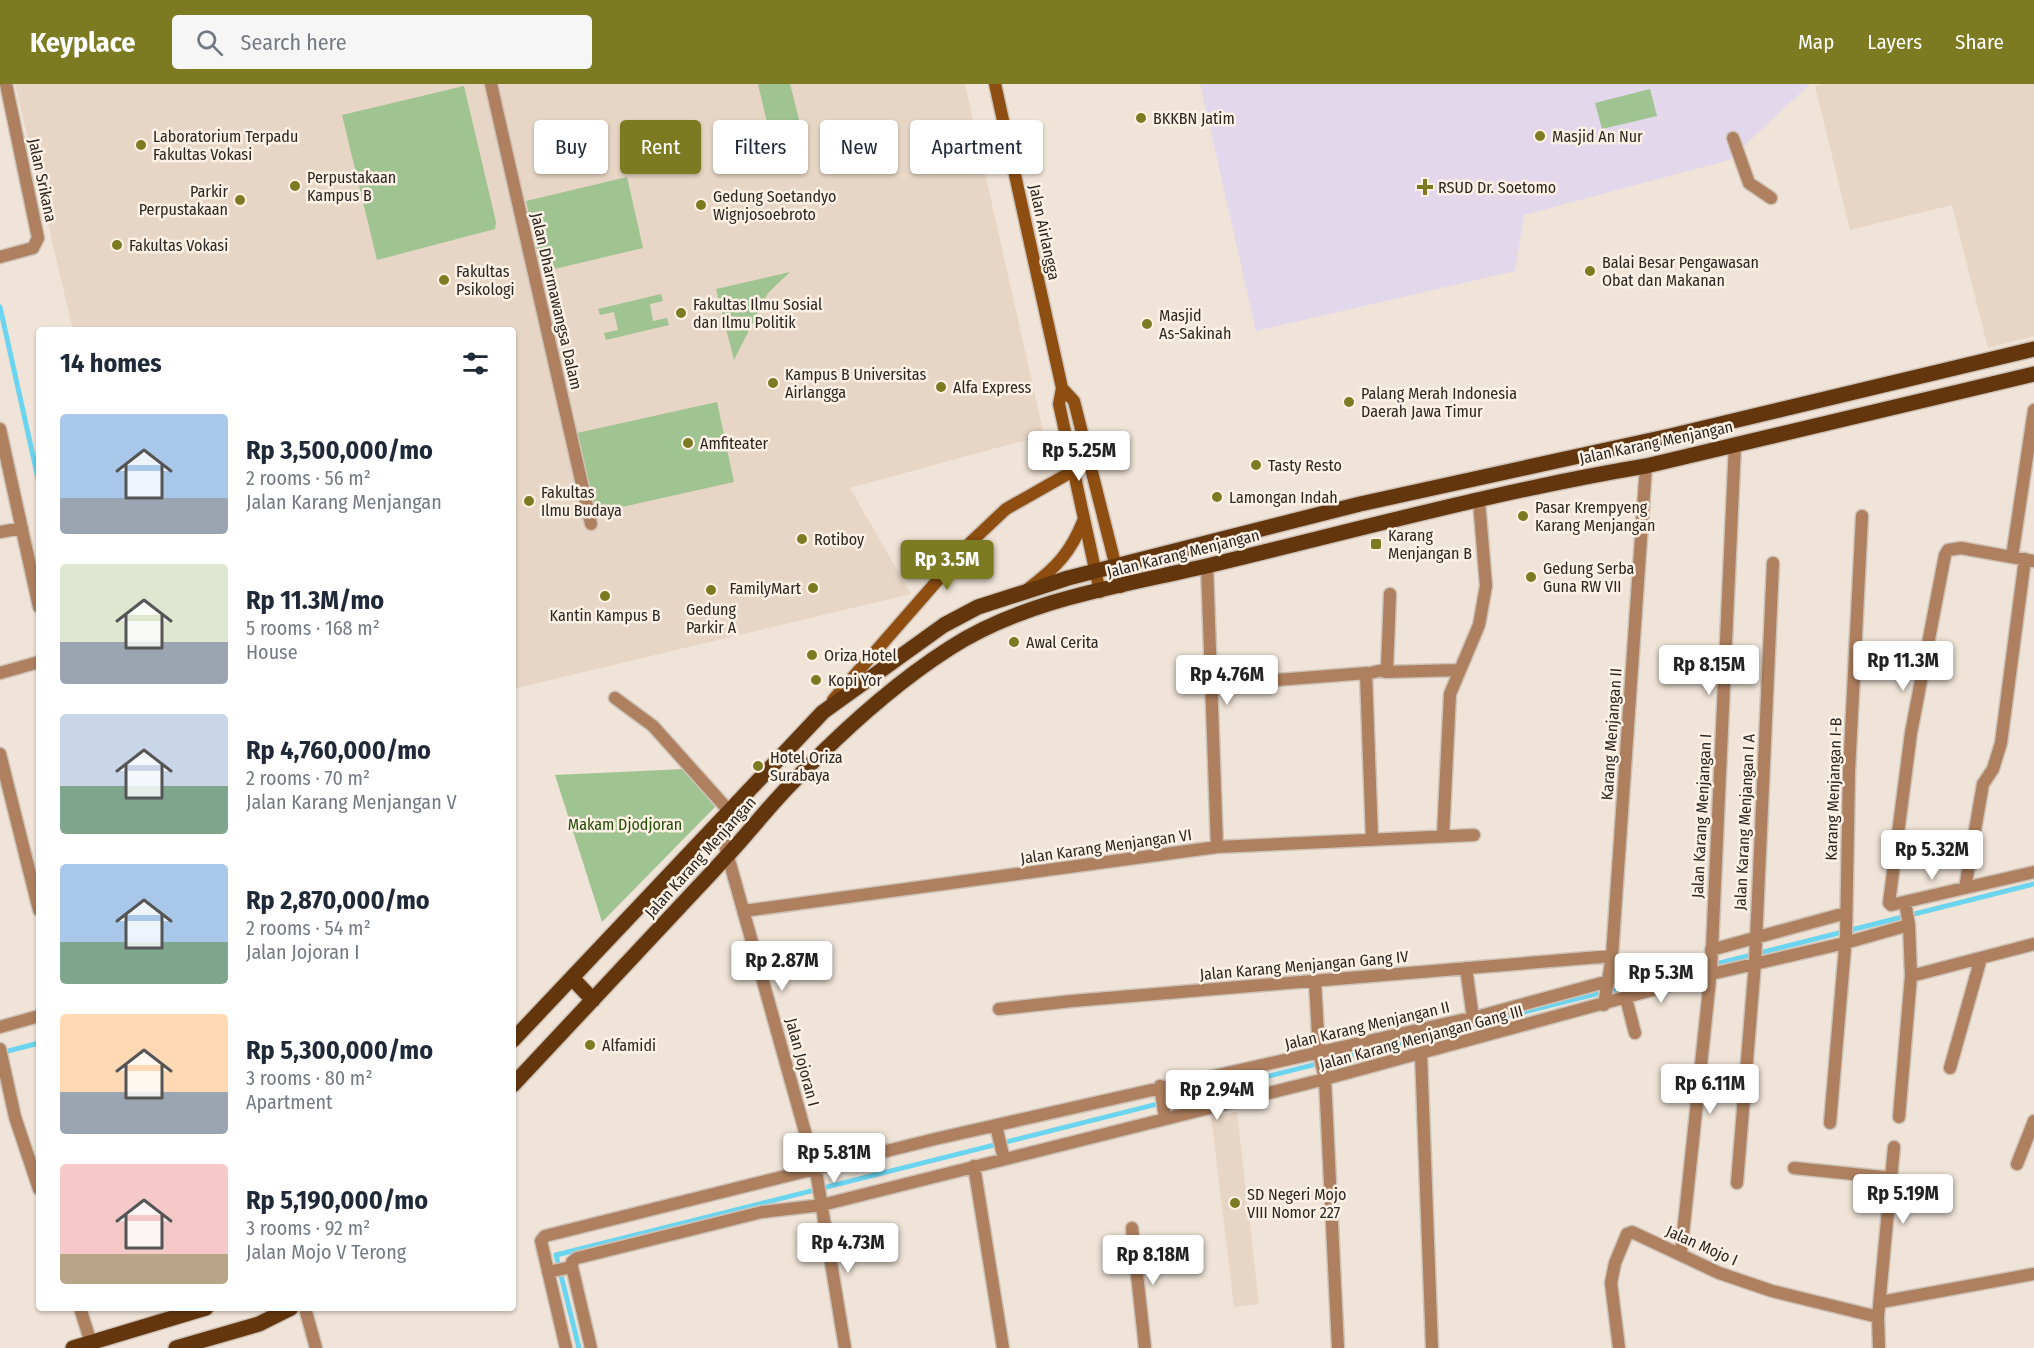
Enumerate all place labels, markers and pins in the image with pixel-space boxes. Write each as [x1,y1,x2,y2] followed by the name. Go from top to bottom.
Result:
[1153,109,1235,128] place label: BKKBN Jatim
[1134,111,1148,125] marker: BKKBN Jatim
[153,127,298,164] place label: Laboratorium Terpadu Fakultas Vokasi
[1552,127,1643,146] place label: Masjid An Nur
[1533,129,1547,143] marker: Masjid An Nur
[134,138,148,152] marker: Laboratorium Terpadu Fakultas Vokasi
[307,168,396,205] place label: Perpustakaan Kampus B
[1416,178,1434,196] marker: RSUD Dr. Soetomo
[1438,178,1556,197] place label: RSUD Dr. Soetomo
[288,179,302,193] marker: Perpustakaan Kampus B
[139,182,228,219] place label: Parkir Perpustakaan
[713,187,836,224] place label: Gedung Soetandyo Wignjosoebroto
[233,193,247,207] marker: Parkir Perpustakaan
[694,198,708,212] marker: Gedung Soetandyo Wignjosoebroto
[129,236,228,255] place label: Fakultas Vokasi
[110,238,124,252] marker: Fakultas Vokasi
[1602,253,1759,290] place label: Balai Besar Pengawasan Obat dan Makanan
[456,262,515,299] place label: Fakultas Psikologi
[1583,264,1597,278] marker: Balai Besar Pengawasan Obat dan Makanan
[437,273,451,287] marker: Fakultas Psikologi
[693,295,822,332] place label: Fakultas Ilmu Sosial dan Ilmu Politik
[674,306,688,320] marker: Fakultas Ilmu Sosial dan Ilmu Politik
[1159,306,1231,343] place label: Masjid As-Sakinah
[1140,317,1154,331] marker: Masjid As-Sakinah
[785,365,926,402] place label: Kampus B Universitas Airlangga
[766,376,780,390] marker: Kampus B Universitas Airlangga
[953,378,1032,397] place label: Alfa Express
[934,380,948,394] marker: Alfa Express
[1361,384,1517,421] place label: Palang Merah Indonesia Daerah Jawa Timur
[1342,395,1356,409] marker: Palang Merah Indonesia Daerah Jawa Timur
[1017,431,1141,482] pin: Rp 5.25M
[700,434,769,453] place label: Amfiteater
[681,436,695,450] marker: Amfiteater
[1268,456,1342,475] place label: Tasty Resto
[1249,458,1263,472] marker: Tasty Resto
[541,483,622,520] place label: Fakultas Ilmu Budaya
[1229,488,1338,507] place label: Lamongan Indah
[1210,490,1224,504] marker: Lamongan Indah
[522,494,536,508] marker: Fakultas Ilmu Budaya
[1535,498,1655,535] place label: Pasar Krempyeng Karang Menjangan
[1516,509,1530,523] marker: Pasar Krempyeng Karang Menjangan
[1388,526,1472,563] place label: Karang Menjangan B
[814,530,865,549] place label: Rotiboy
[795,532,809,546] marker: Rotiboy
[1369,537,1383,551] marker: Karang Menjangan B
[892,540,1002,591] pin: Rp 3.5M
[1543,559,1635,596] place label: Gedung Serba Guna RW VII
[1524,570,1538,584] marker: Gedung Serba Guna RW VII
[730,579,802,598] place label: FamilyMart
[806,581,820,595] marker: FamilyMart
[704,583,718,597] marker: Gedung Parkir A
[598,589,612,603] marker: Kantin Kampus B
[686,600,737,637] place label: Gedung Parkir A
[550,606,661,625] place label: Kantin Kampus B
[1026,633,1099,652] place label: Awal Cerita
[1007,635,1021,649] marker: Awal Cerita
[1841,641,1965,692] pin: Rp 11.3M
[1647,645,1771,696] pin: Rp 8.15M
[824,646,897,665] place label: Oriza Hotel
[805,648,819,662] marker: Oriza Hotel
[1165,655,1289,706] pin: Rp 4.76M
[828,671,882,690] place label: Kopi Yor
[809,673,823,687] marker: Kopi Yor
[770,748,843,785] place label: Hotel Oriza Surabaya
[751,759,765,773] marker: Hotel Oriza Surabaya
[1870,830,1994,881] pin: Rp 5.32M
[720,941,844,992] pin: Rp 2.87M
[1606,953,1716,1004] pin: Rp 5.3M
[602,1036,656,1055] place label: Alfamidi
[583,1038,597,1052] marker: Alfamidi
[1648,1064,1772,1115] pin: Rp 6.11M
[1155,1070,1279,1121] pin: Rp 2.94M
[772,1133,896,1184] pin: Rp 5.81M
[1841,1174,1965,1225] pin: Rp 5.19M
[1247,1185,1346,1222] place label: SD Negeri Mojo VIII Nomor 227
[1228,1196,1242,1210] marker: SD Negeri Mojo VIII Nomor 227
[786,1223,910,1274] pin: Rp 4.73M
[1091,1235,1215,1286] pin: Rp 8.18M

